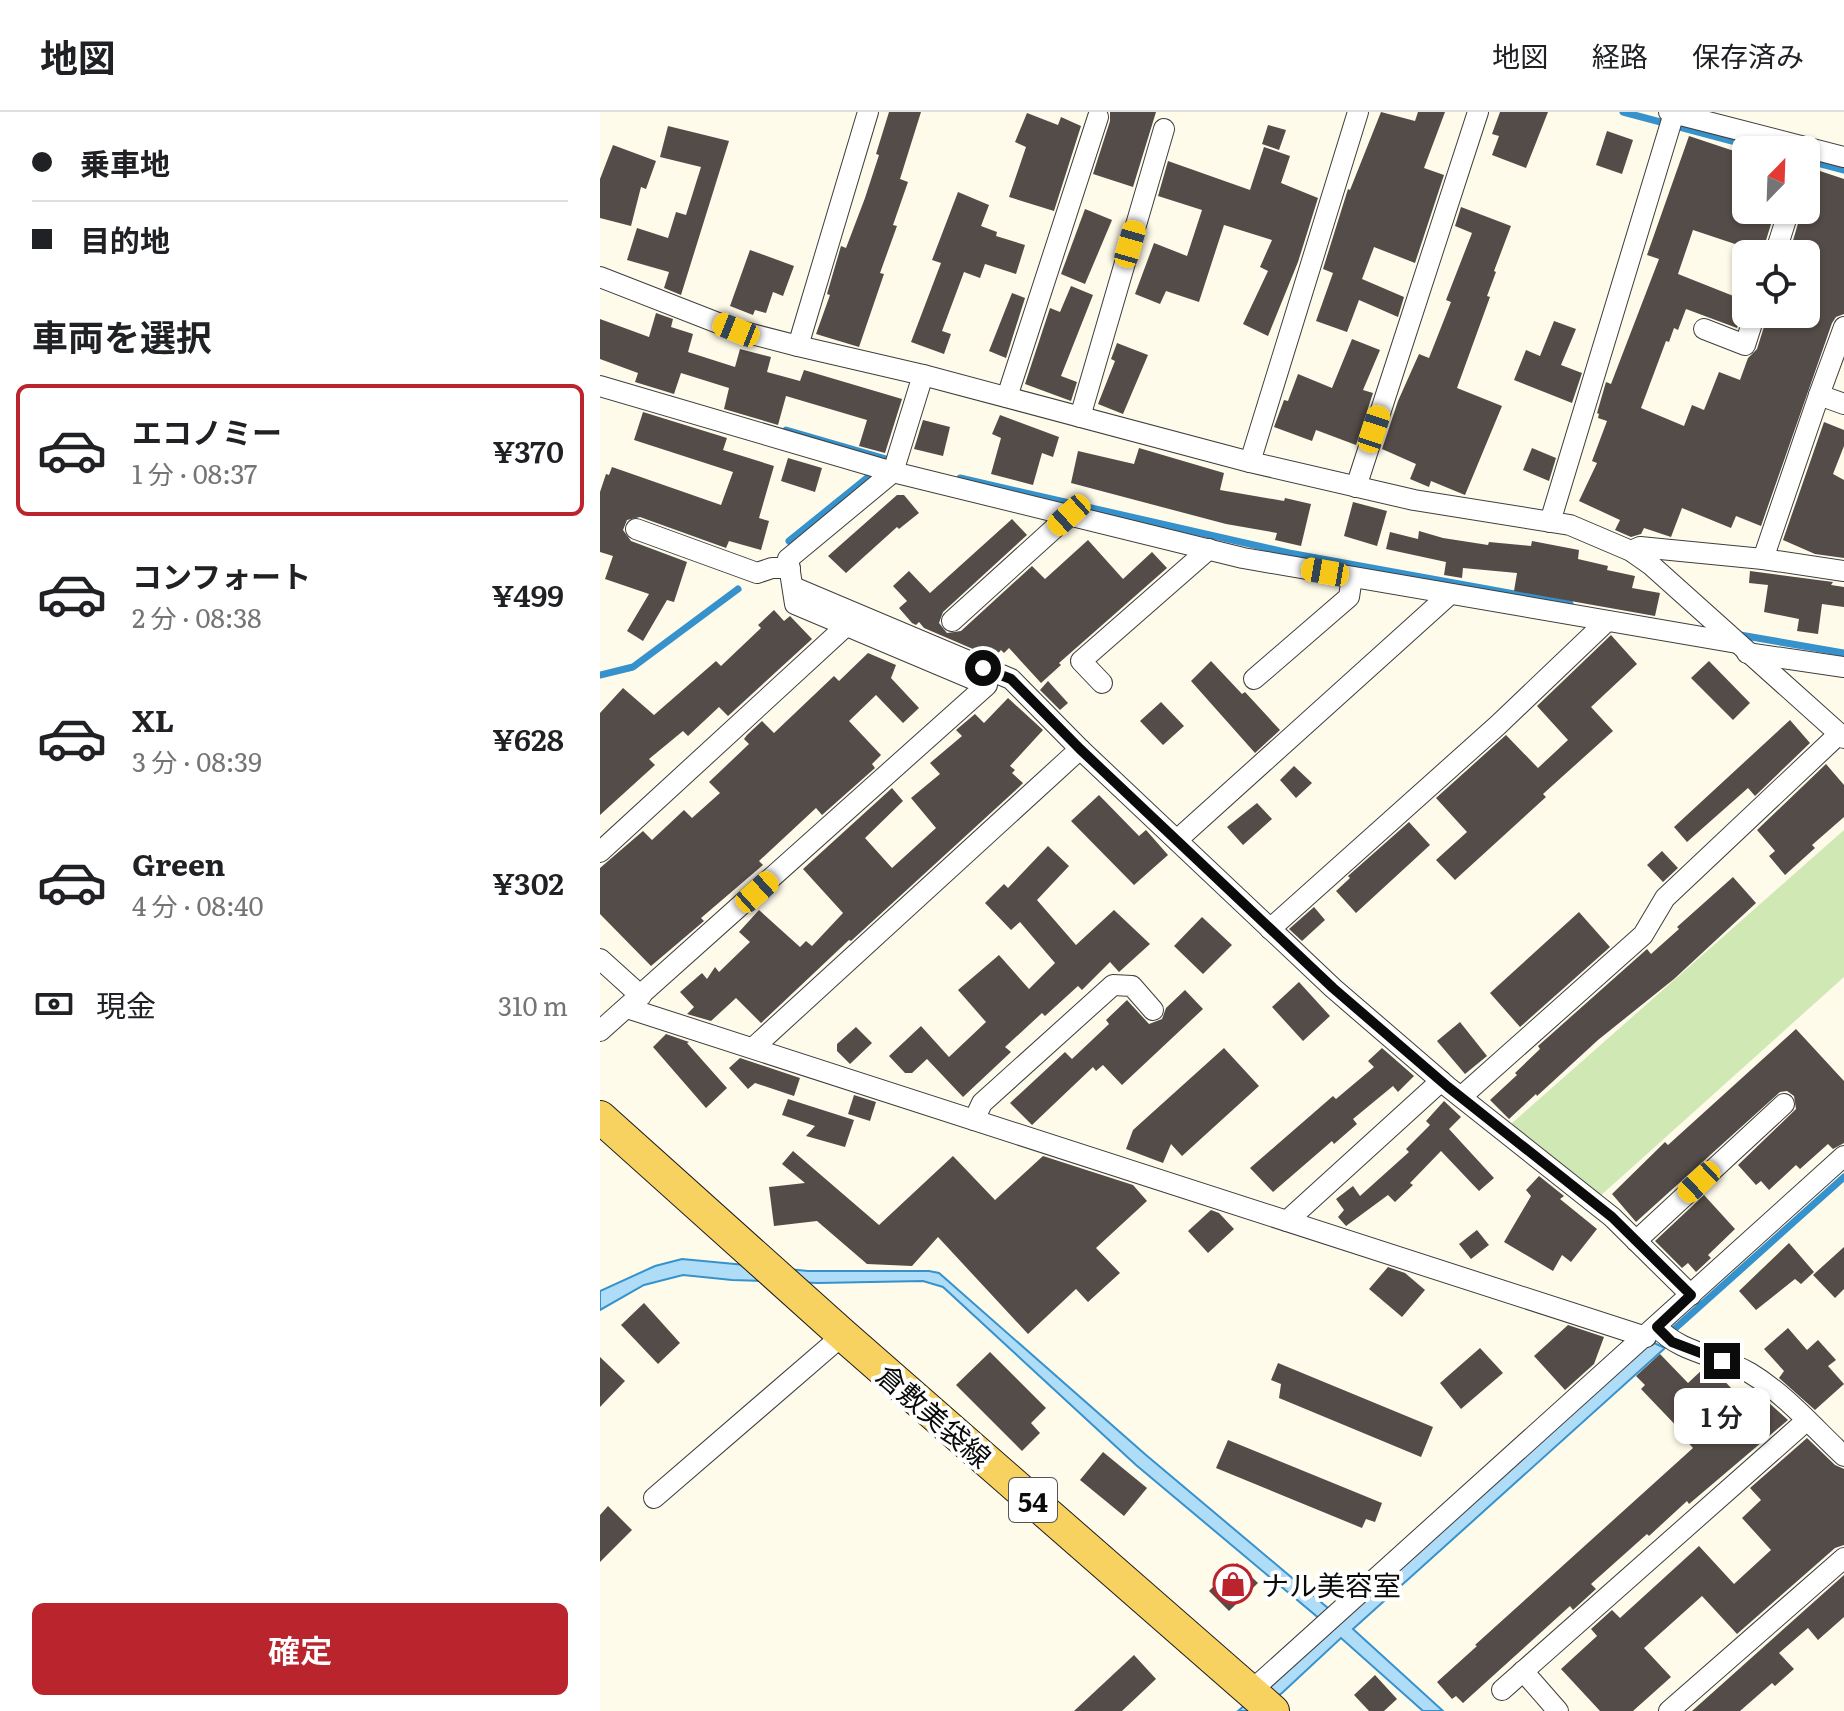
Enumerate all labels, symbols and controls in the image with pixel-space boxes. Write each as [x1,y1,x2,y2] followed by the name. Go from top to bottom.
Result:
[40,27,116,84] text: 地図
[1492,34,1548,76] text: 地図
[1592,34,1648,76] text: 経路
[1692,34,1804,76] text: 保存済み
[1732,136,1820,224] north arrow
[1732,136,1820,328] map controls
[80,140,170,184] text: 乗車地
[80,217,170,261] text: 目的地
[1112,218,1148,270] car
[1732,240,1820,328] button: locate
[32,309,212,362] text: 車両を選択
[709,310,763,350] car
[1355,402,1393,456] car
[132,409,282,453] text: エコノミー
[36,414,108,486] icon: car
[492,428,564,472] text: ¥370
[132,453,257,492] text: 1 分 · 08:37
[1043,490,1095,540] car
[132,553,311,597] text: コンフォート
[1299,556,1351,588] car
[36,558,108,630] icon: car
[491,572,564,616] text: ¥499
[132,597,262,636] text: 2 分 · 08:38
[965,650,1001,686] route start
[132,697,174,741] text: XL
[36,702,108,774] icon: car
[492,716,564,760] text: ¥628
[132,741,262,780] text: 3 分 · 08:39
[132,841,225,885] text: Green
[36,846,108,918] icon: car
[492,860,564,904] text: ¥302
[731,867,783,917] car
[132,885,263,924] text: 4 分 · 08:40
[32,982,76,1026] icon: cash
[96,982,156,1026] text: 現金
[498,985,568,1024] text: 310 m
[1673,1157,1725,1207] car
[1704,1343,1740,1379] route end
[868,1353,1002,1477] street label: 倉敷美袋線
[1674,1389,1770,1445] callout: 1 分
[1701,1396,1743,1435] text: 1 分
[1009,1478,1057,1522] road number: 54
[1212,1563,1254,1605] shop icon: ナル美容室
[1261,1563,1401,1605] place label: ナル美容室
[32,1603,568,1695] button: 確定

